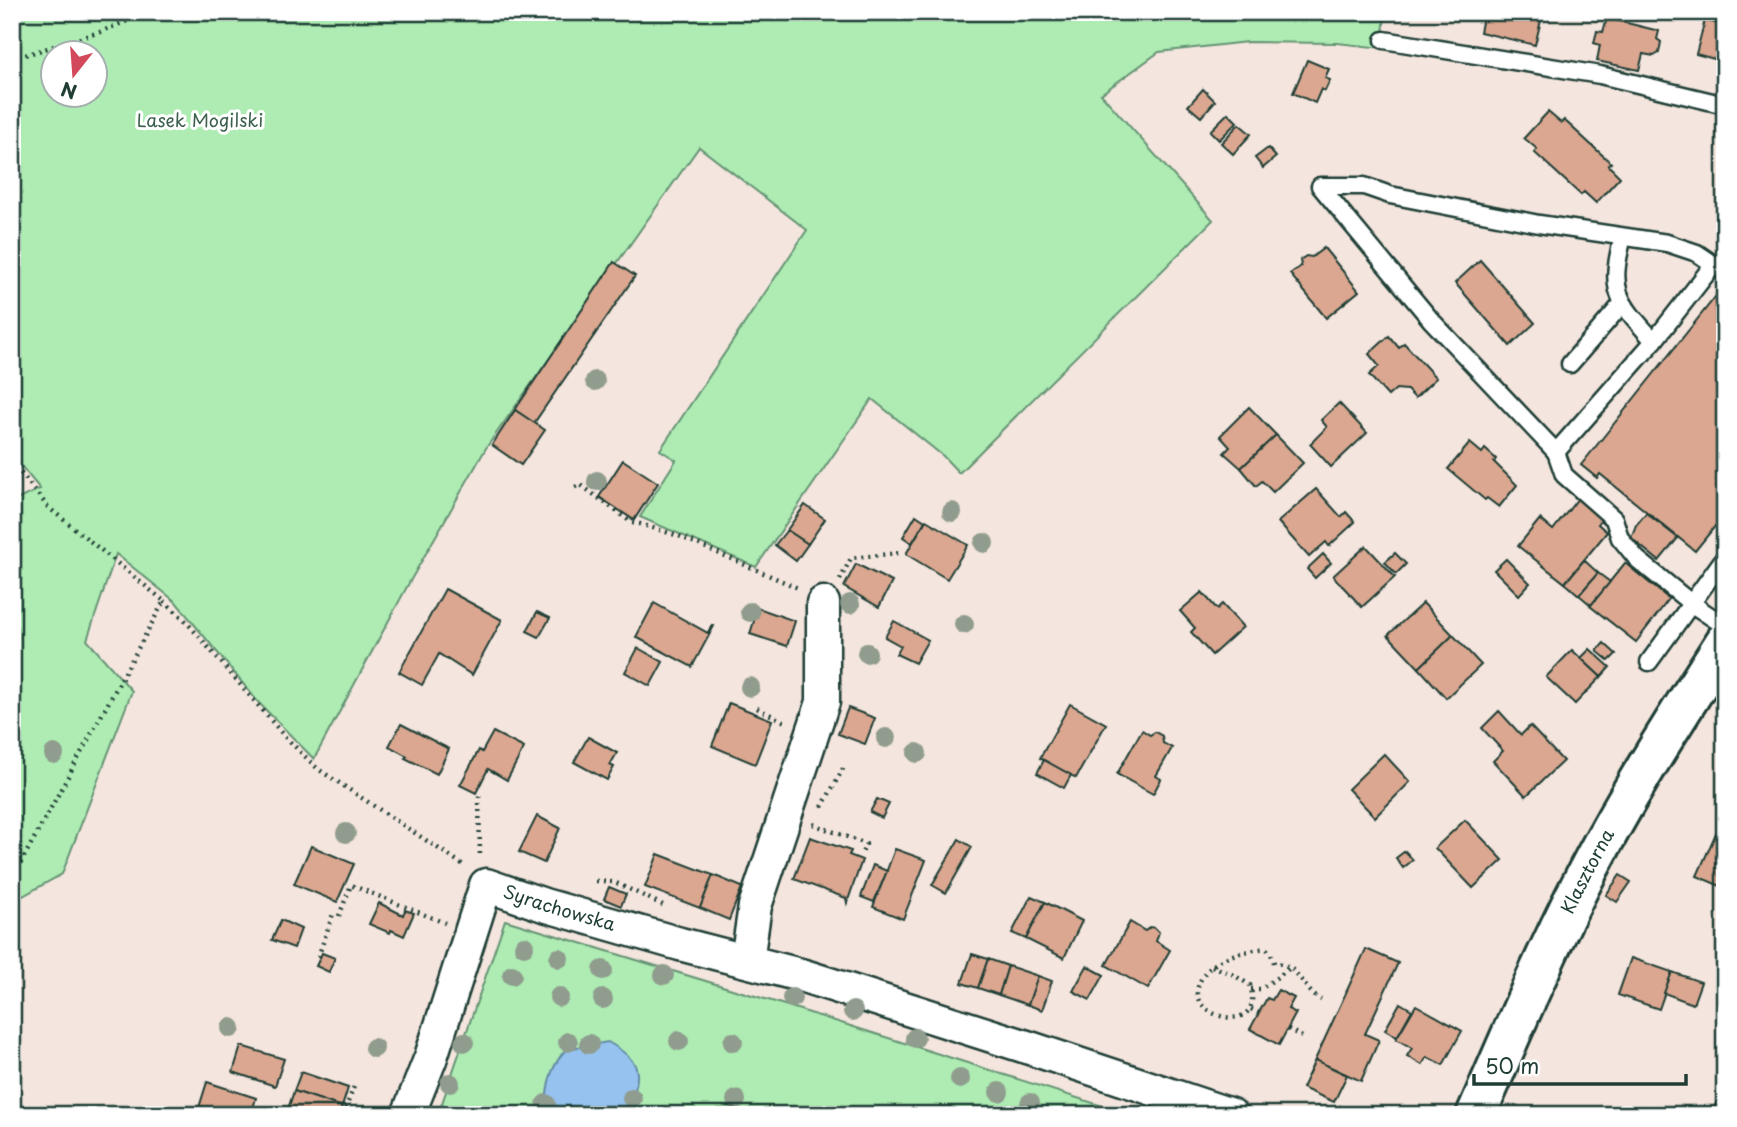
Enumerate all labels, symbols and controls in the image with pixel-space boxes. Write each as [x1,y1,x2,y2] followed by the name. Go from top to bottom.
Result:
[38,38,108,108] north arrow
[57,76,80,107] text: N
[137,106,263,133] park label: Lasek Mogilski
[1553,823,1620,918] street label: Klasztorna
[500,877,620,937] street label: Syrachowska
[1474,1043,1686,1087] scale bar
[1485,1049,1539,1081] text: 50 m

